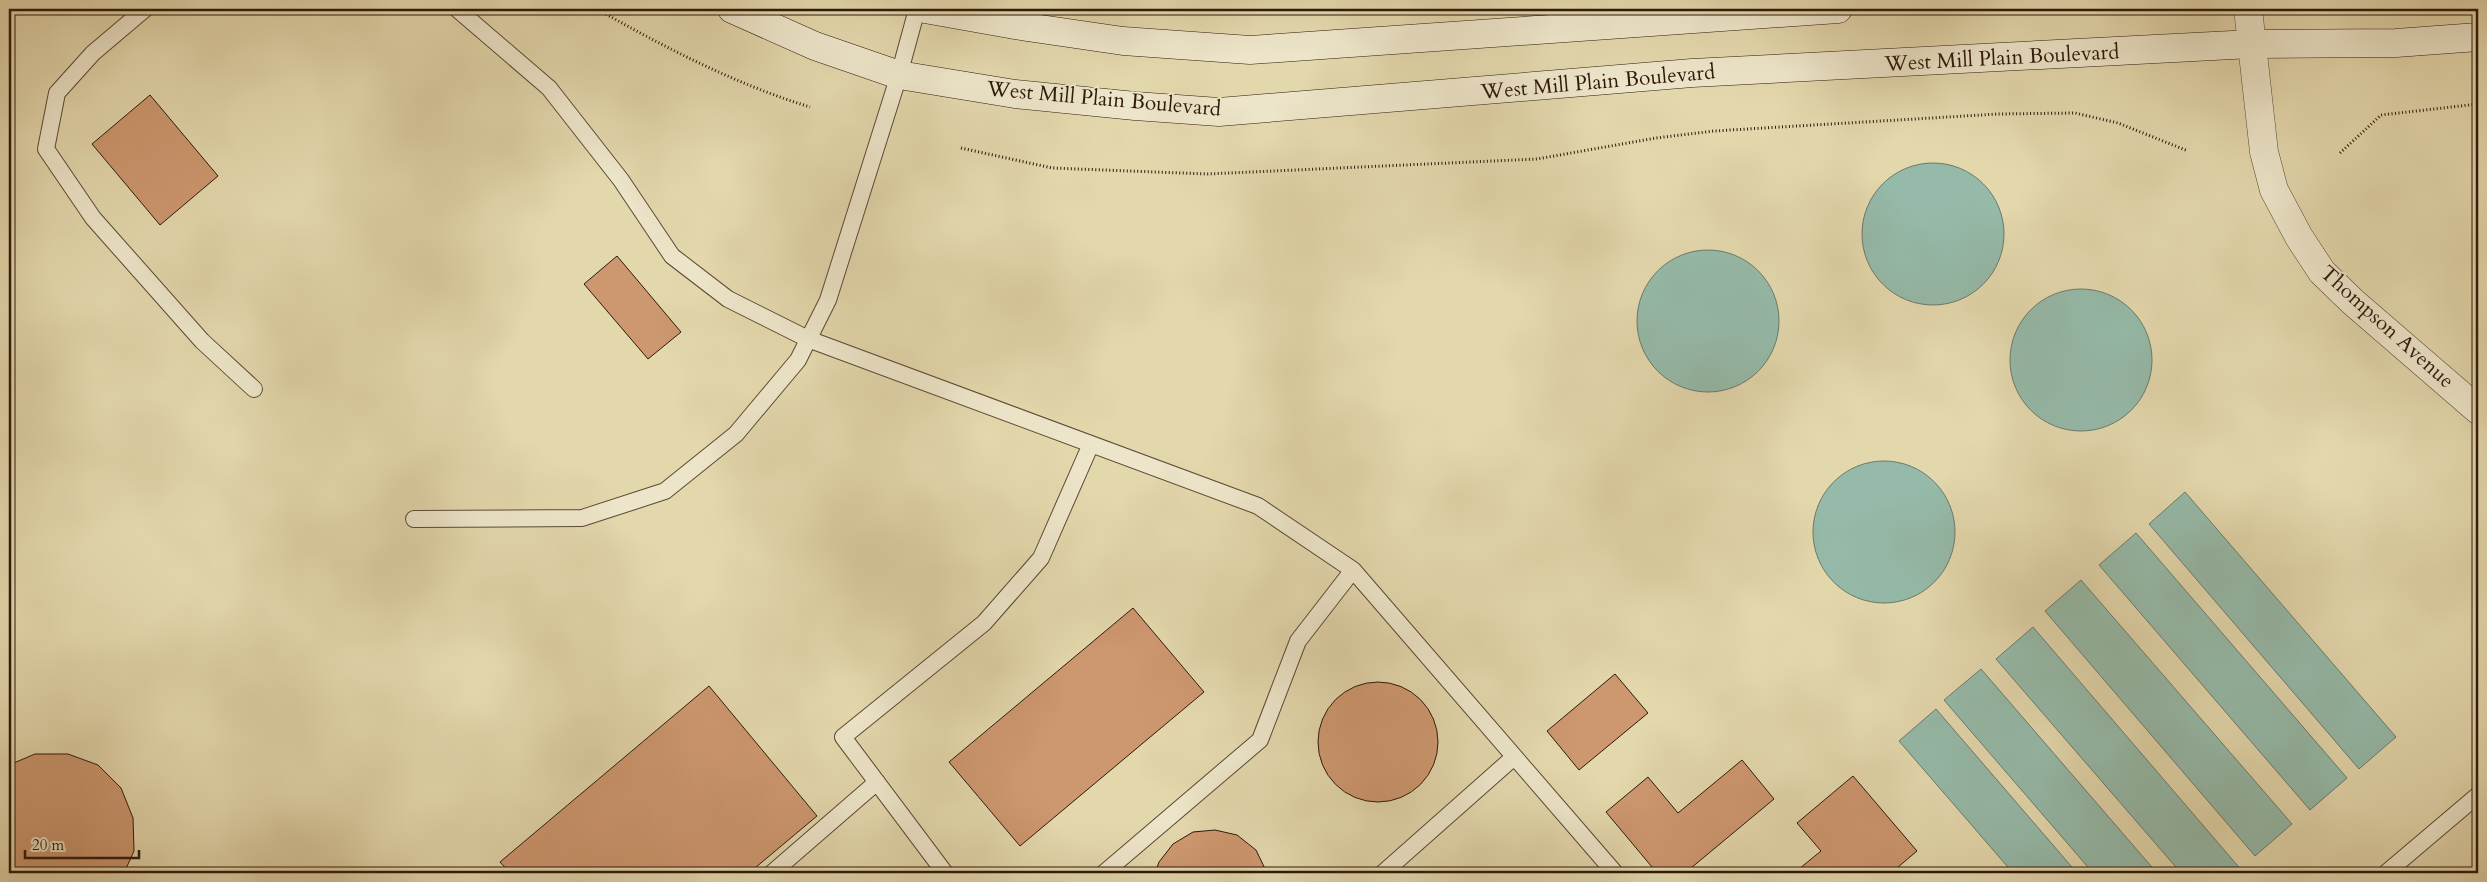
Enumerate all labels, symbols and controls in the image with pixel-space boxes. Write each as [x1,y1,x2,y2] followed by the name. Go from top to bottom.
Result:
[1883,37,2120,79] street label: West Mill Plain Boulevard
[1479,57,1716,107] street label: West Mill Plain Boulevard
[985,74,1222,124] street label: West Mill Plain Boulevard
[2314,259,2460,395] street label: Thompson Avenue
[25,827,139,859] scale bar
[32,835,64,855] text: 20 m

